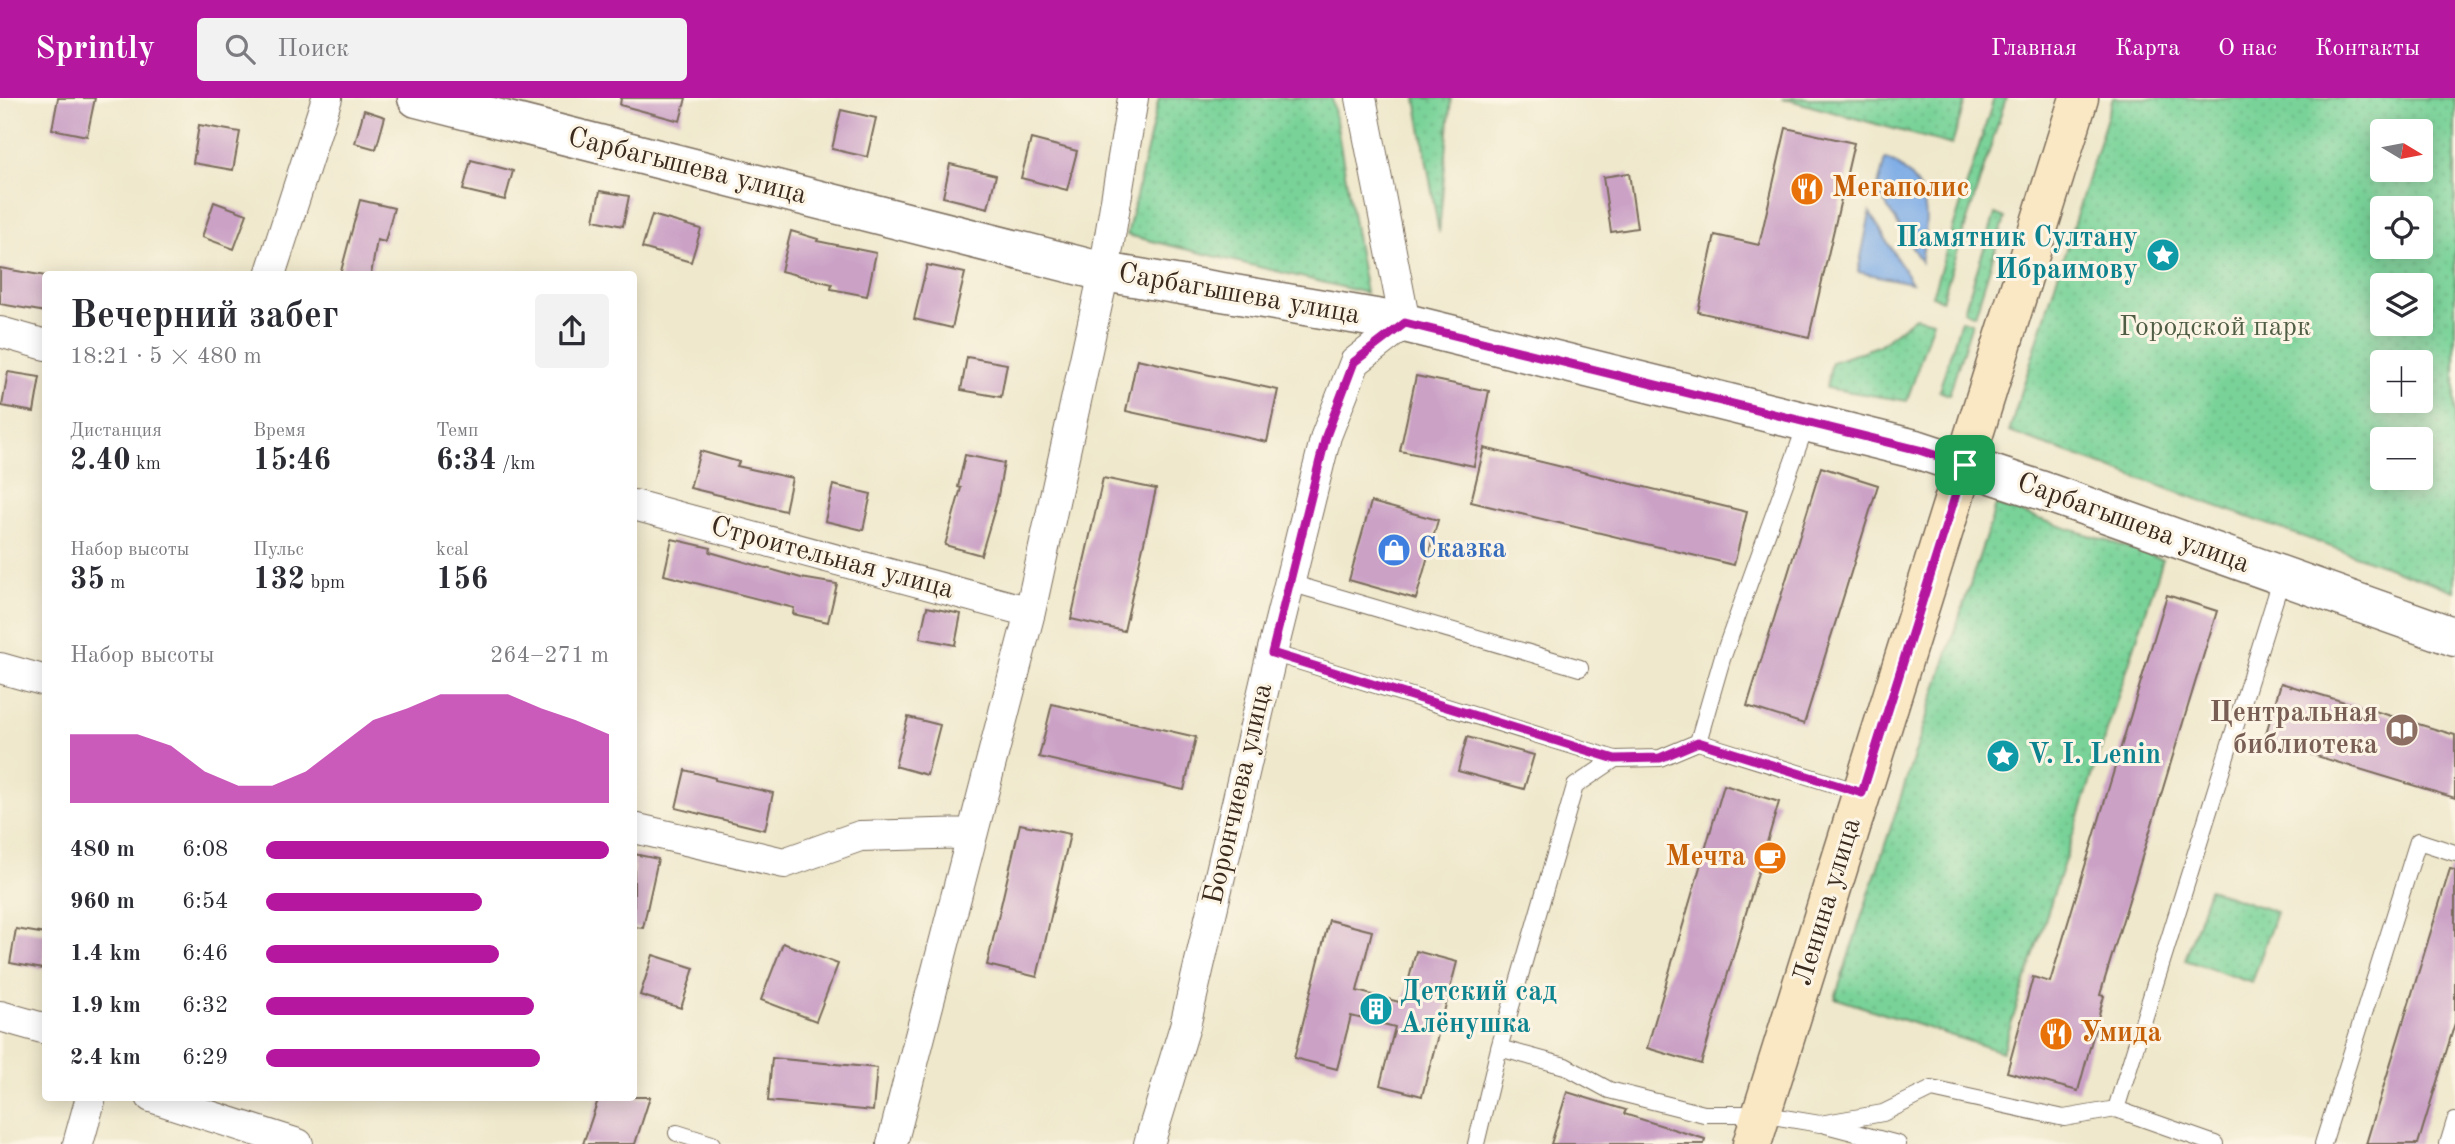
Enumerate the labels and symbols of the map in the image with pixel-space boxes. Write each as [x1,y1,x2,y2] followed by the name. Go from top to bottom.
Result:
[2370,119,2432,182] north arrow
[565,124,809,210] street label: Сарбагышева улица
[1788,170,1826,208] restaurant icon: Мегаполис
[1832,175,1970,203] place label: Мегаполис
[1896,224,2138,285] place label: Памятник Султану Ибраимову
[2144,236,2182,274] place icon: Памятник Султану Ибраимову
[1116,260,1362,330] street label: Сарбагышева улица
[2119,314,2311,342] park label: Городской парк
[1935,435,1995,495] pin
[2013,469,2253,579] street label: Сарбагышева улица
[707,513,957,605] street label: Строительная улица
[1375,531,1413,569] shop icon: Сказка
[1418,535,1507,564] place label: Сказка
[1200,681,1278,907] street label: Борончиева улица
[2209,700,2378,760] place label: Центральная библиотека
[2383,711,2421,749] library icon: Центральная библиотека
[1984,737,2022,775] place icon: V. I. Lenin
[2028,742,2161,770] place label: V. I. Lenin
[1789,815,1867,989] street label: Ленина улица
[1751,839,1789,877] cafe icon: Мечта
[1665,844,1746,872] place label: Мечта
[1400,979,1557,1039] place label: Детский сад Алёнушка
[1357,990,1395,1028] building icon: Детский сад Алёнушка
[2037,1015,2075,1053] restaurant icon: Умида
[2080,1020,2162,1048] place label: Умида

